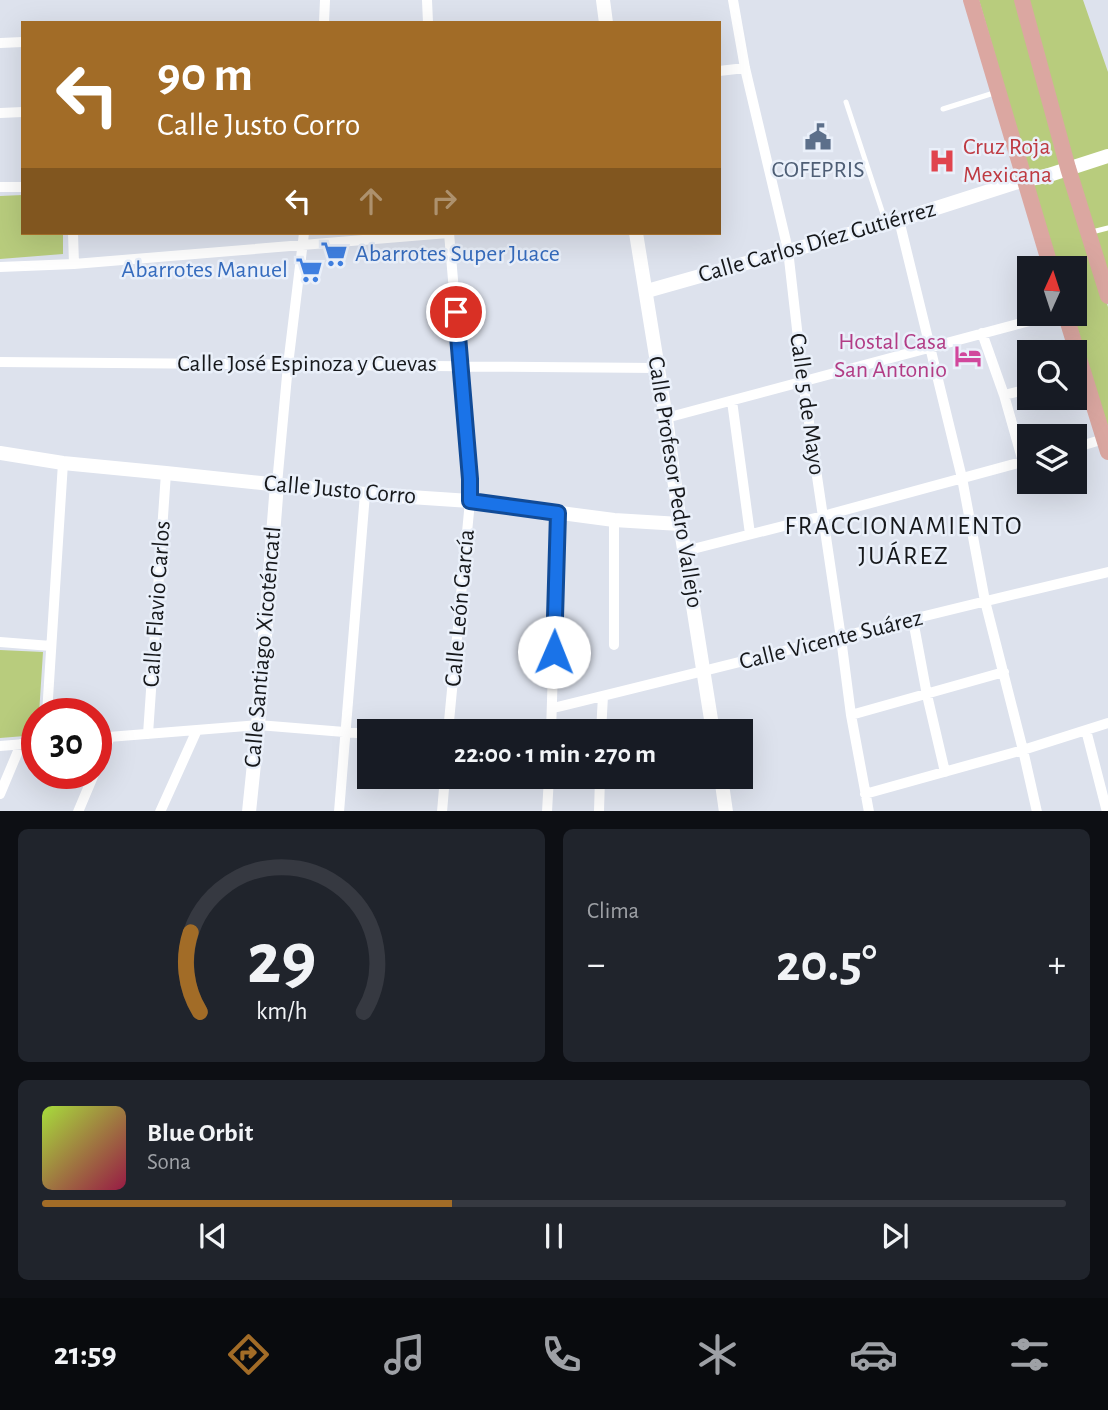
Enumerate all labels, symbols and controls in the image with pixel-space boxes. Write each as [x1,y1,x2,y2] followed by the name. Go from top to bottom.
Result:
[42,49,133,140] icon: left
[157,51,253,100] text: 90 m
[157,109,361,141] text: Calle Justo Corro
[803,122,833,152] public building icon: COFEPRIS
[963,135,1052,187] place label: Cruz Roja Mexicana
[927,146,957,176] hospital icon: Cruz Roja Mexicana
[771,158,865,182] place label: COFEPRIS
[279,182,317,220] icon: left
[352,182,390,220] icon: ahead
[425,182,463,220] icon: right
[696,197,938,287] street label: Calle Carlos Díez Gutiérrez
[319,239,349,269] supermarket icon: Abarrotes Super Juace
[355,242,560,266] place label: Abarrotes Super Juace
[294,255,324,285] supermarket icon: Abarrotes Manuel
[1017,256,1087,326] north arrow
[1017,256,1087,494] map controls
[121,258,288,282] place label: Abarrotes Manuel
[426,282,486,342] pin
[437,293,475,331] icon: arrive
[834,330,947,382] place label: Hostal Casa San Antonio
[785,331,829,477] street label: Calle 5 de Mayo
[1017,340,1087,410] button: search
[953,341,983,371] hotel icon: Hostal Casa San Antonio
[177,352,437,376] street label: Calle José Espinoza y Cuevas
[643,354,707,610] street label: Calle Profesor Pedro Vallejo
[1017,424,1087,494] button: layers
[263,471,417,509] street label: Calle Justo Corro
[785,513,1023,569] district label: FRACCIONAMIENTO JUÁREZ
[139,520,175,688] street label: Calle Flavio Carlos
[240,525,286,769] street label: Calle Santiago Xicoténcatl
[441,528,479,688] street label: Calle León García
[737,606,925,674] street label: Calle Vicente Suárez
[517,615,591,689] position arrow
[21,698,112,789] speed limit sign: 30
[454,741,656,767] text: 22:00 · 1 min · 270 m
[587,900,639,923] text: Clima
[247,924,316,997] text: 29
[776,938,877,990] text: 20.5°
[587,946,605,984] text: −
[1048,946,1066,984] text: +
[256,998,307,1023] text: km/h
[147,1120,253,1146] text: Blue Orbit
[147,1151,191,1174] text: Sona
[194,1217,232,1255] icon: previous
[535,1217,573,1255] icon: pause
[876,1217,914,1255] icon: next
[224,1330,273,1379] icon: directions
[380,1330,429,1379] icon: music
[537,1330,586,1379] icon: phone
[693,1330,742,1379] icon: climate
[849,1330,898,1379] icon: car
[1005,1330,1054,1379] icon: filters
[54,1338,117,1370] text: 21:59

